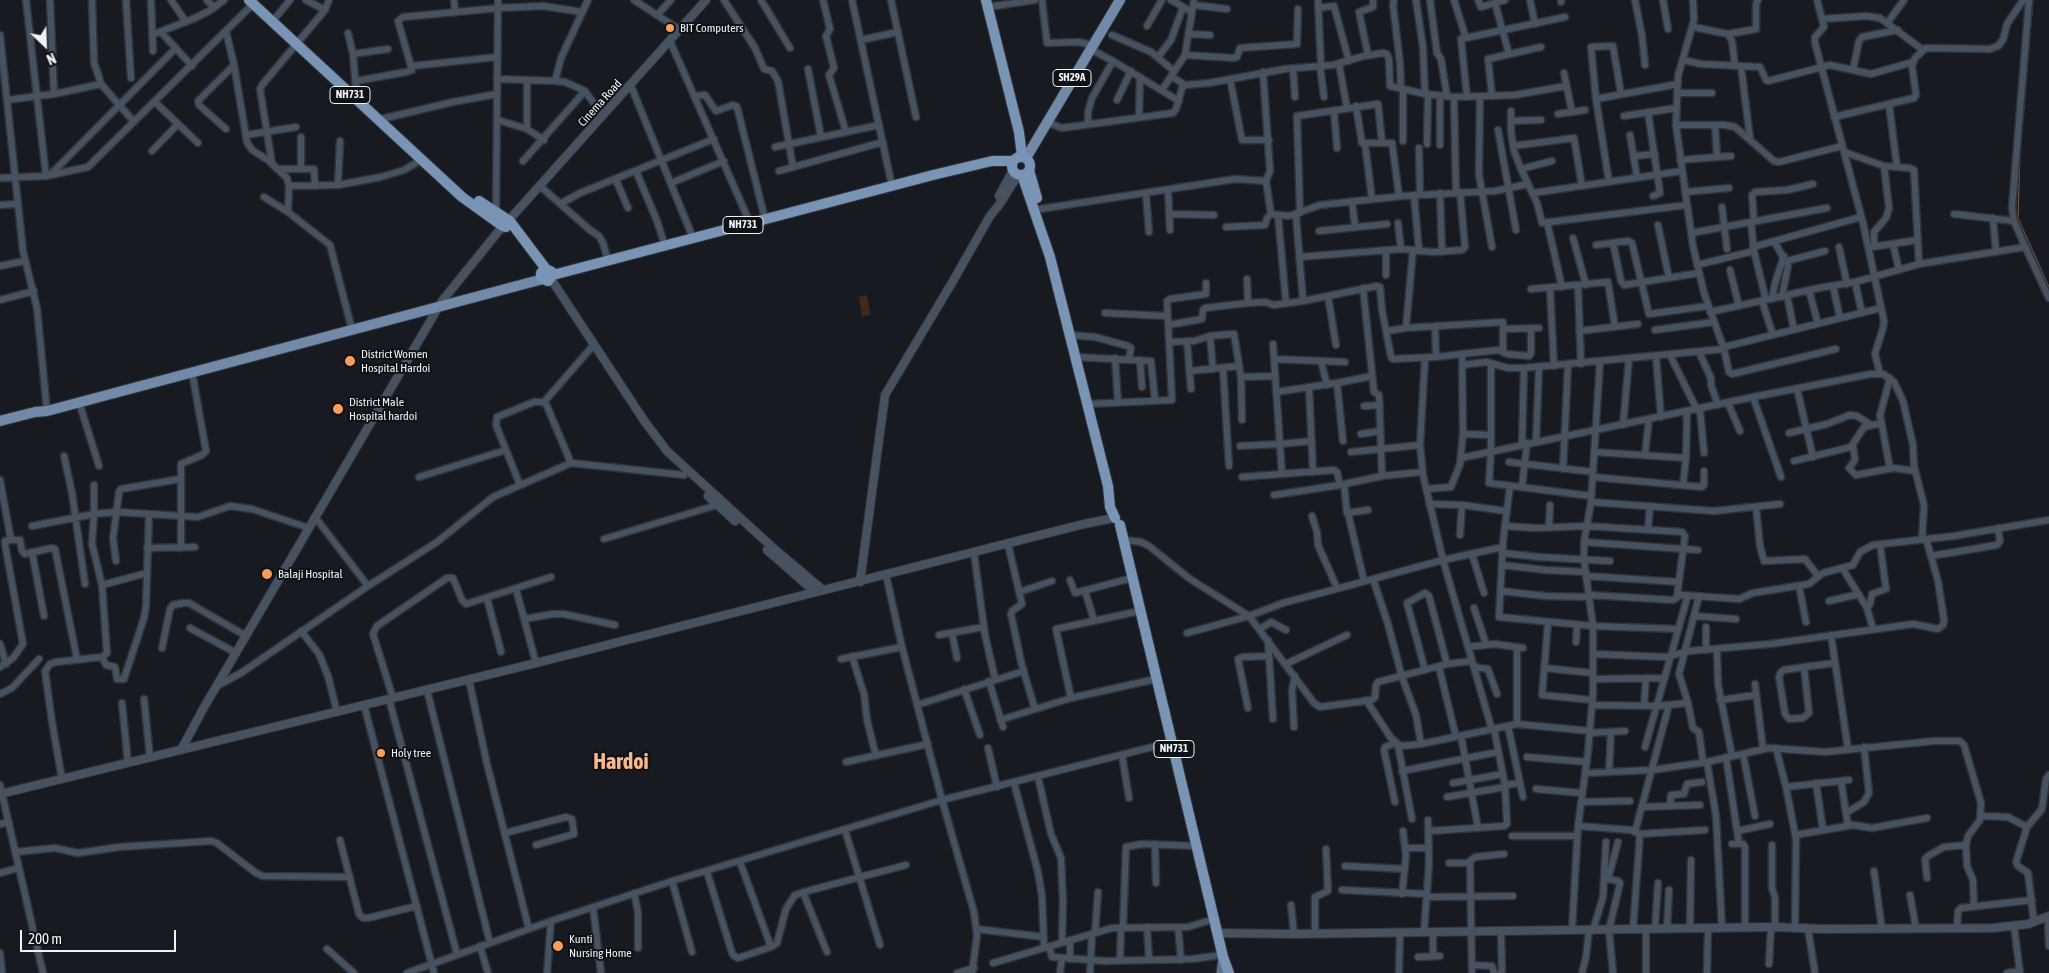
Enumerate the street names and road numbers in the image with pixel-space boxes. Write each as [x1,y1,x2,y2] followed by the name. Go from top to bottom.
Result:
[1053,70,1091,86] road number: SH29A
[575,77,625,129] street label: Cinema Road
[330,86,370,104] road number: NH731
[723,216,763,234] road number: NH731
[1154,741,1194,758] road number: NH731

